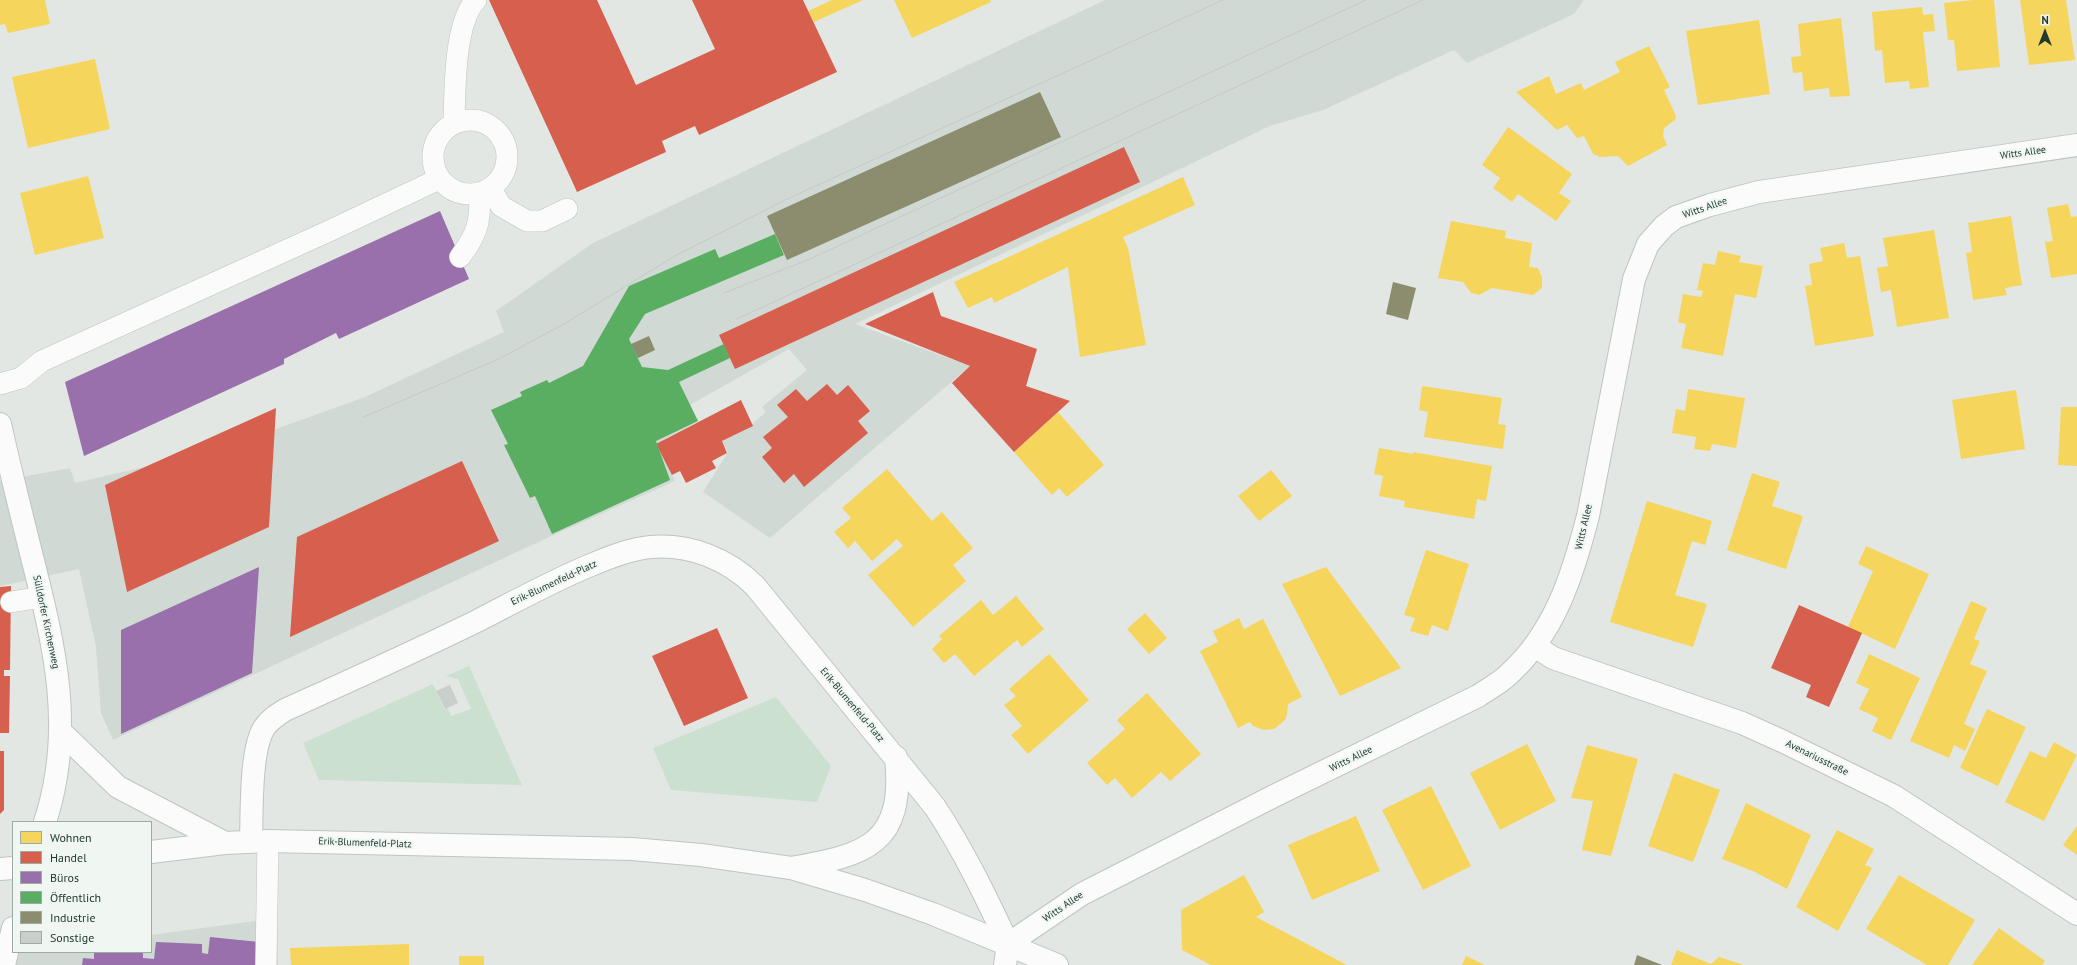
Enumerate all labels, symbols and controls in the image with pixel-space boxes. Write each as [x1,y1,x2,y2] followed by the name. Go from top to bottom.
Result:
[2025,12,2065,52] north arrow
[2041,13,2049,27] text: N
[1999,144,2047,162] street label: Witts Allee
[1681,195,1729,221] street label: Witts Allee
[1573,503,1595,551] street label: Witts Allee
[509,558,599,608] street label: Erik-Blumenfeld-Platz
[30,574,62,670] street label: Sülldorfer Kirchenweg
[817,665,887,745] street label: Erik-Blumenfeld-Platz
[1784,738,1850,778] street label: Avenariusstraße
[1328,743,1374,775] street label: Witts Allee
[12,821,152,953] legend
[50,830,92,845] text: Wohnen
[318,835,412,851] street label: Erik-Blumenfeld-Platz
[50,850,87,865] text: Handel
[50,870,79,885] text: Büros
[1040,889,1086,925] street label: Witts Allee
[50,890,101,905] text: Öffentlich
[50,910,96,925] text: Industrie
[50,930,94,945] text: Sonstige

